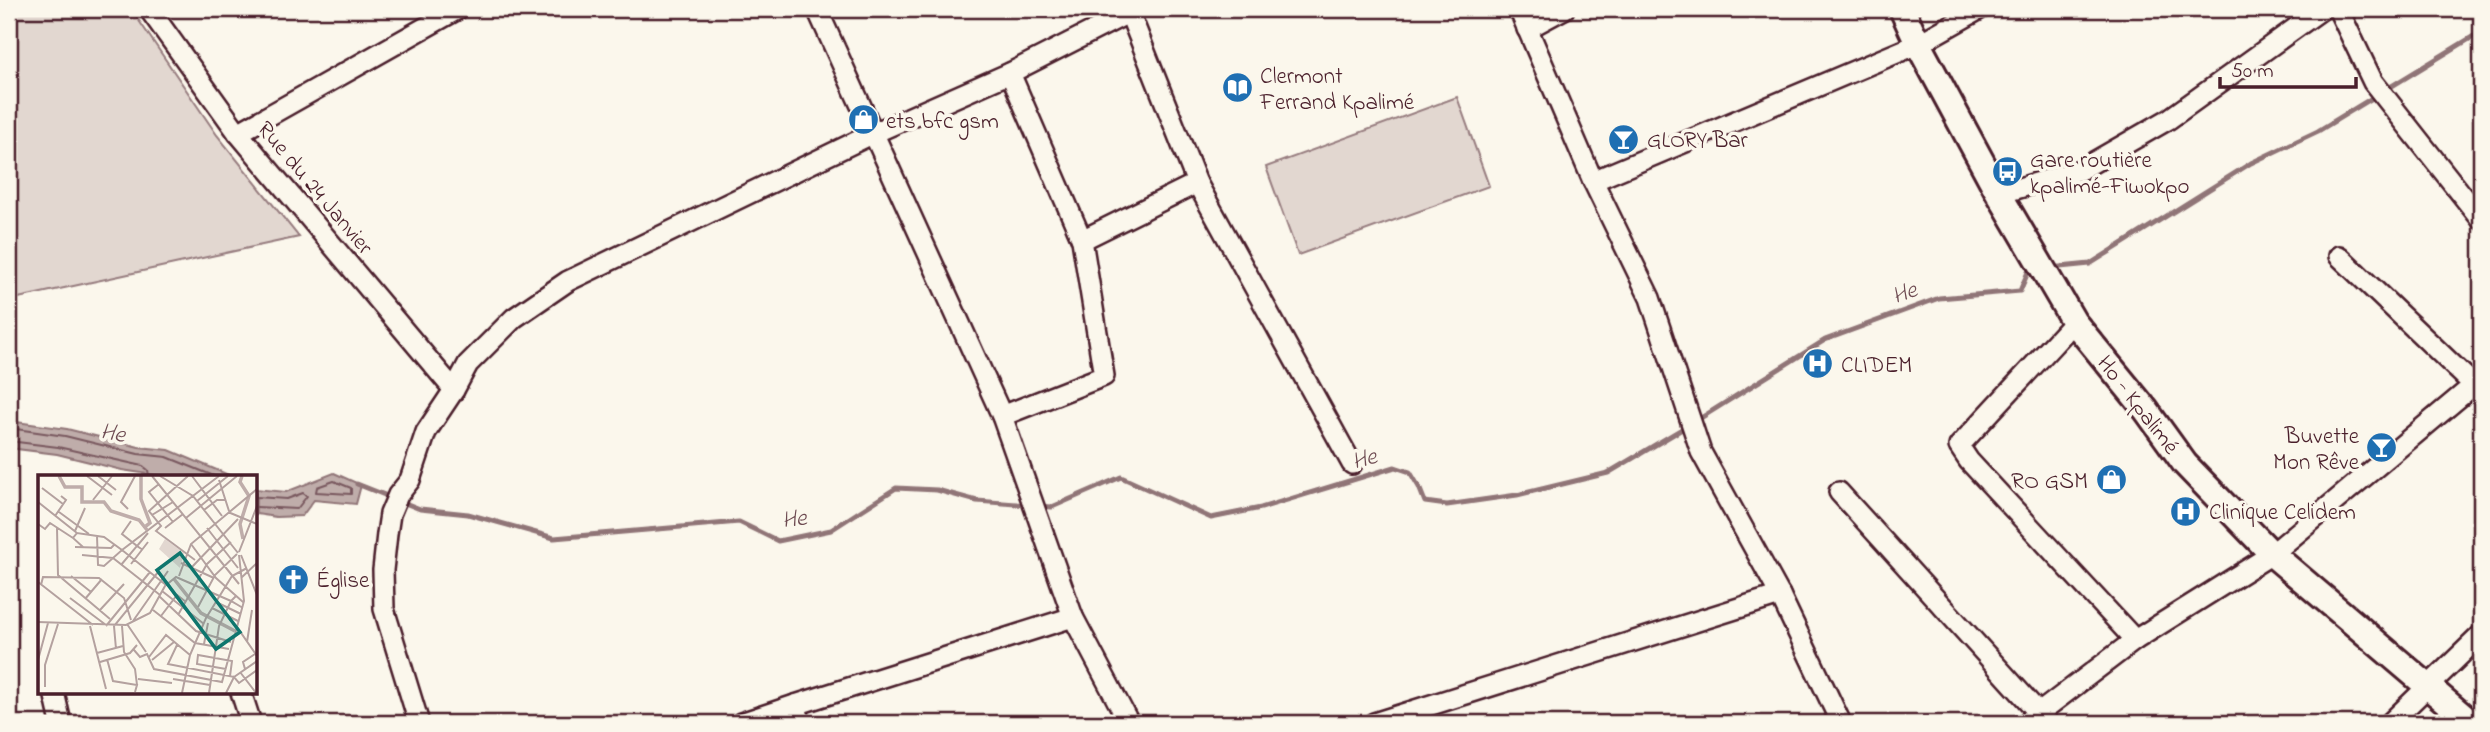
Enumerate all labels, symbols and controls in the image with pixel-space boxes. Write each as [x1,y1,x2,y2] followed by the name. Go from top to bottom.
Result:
[2220,46,2357,90] scale bar
[2231,57,2274,87] text: 50 m
[1259,61,1415,120] place label: Clermont Ferrand Kpalimé
[1220,71,1254,105] library icon: Clermont Ferrand Kpalimé
[846,103,880,137] shop icon: ets bfc gsm
[886,106,999,140] place label: ets bfc gsm
[248,115,381,263] street label: Rue du 24 Janvier
[1607,122,1641,156] bar icon: GLORY Bar
[1647,125,1749,158] place label: GLORY Bar
[2030,145,2190,204] place label: Gare routière kpalimé-Fiwokpo
[1990,155,2024,189] bus stop icon: Gare routière kpalimé-Fiwokpo
[1887,273,1924,315] water label: He
[1801,347,1835,381] hospital icon: CLIDEM
[2088,349,2187,463] street label: Ho - Kpalimé
[1841,350,1912,383] place label: CLIDEM
[97,415,129,454] water label: He
[2273,421,2360,480] place label: Buvette Mon Rêve
[2365,431,2399,465] bar icon: Buvette Mon Rêve
[1348,440,1382,481] water label: He
[2094,463,2128,497] shop icon: RO GSM
[2011,466,2088,499] place label: RO GSM
[38,475,257,694] inset map
[2169,494,2203,528] hospital icon: Clinique Celidem
[2209,497,2356,530] place label: Clinique Celidem
[780,501,810,539] water label: He
[276,562,310,596] church icon: Église
[316,565,370,599] place label: Église

